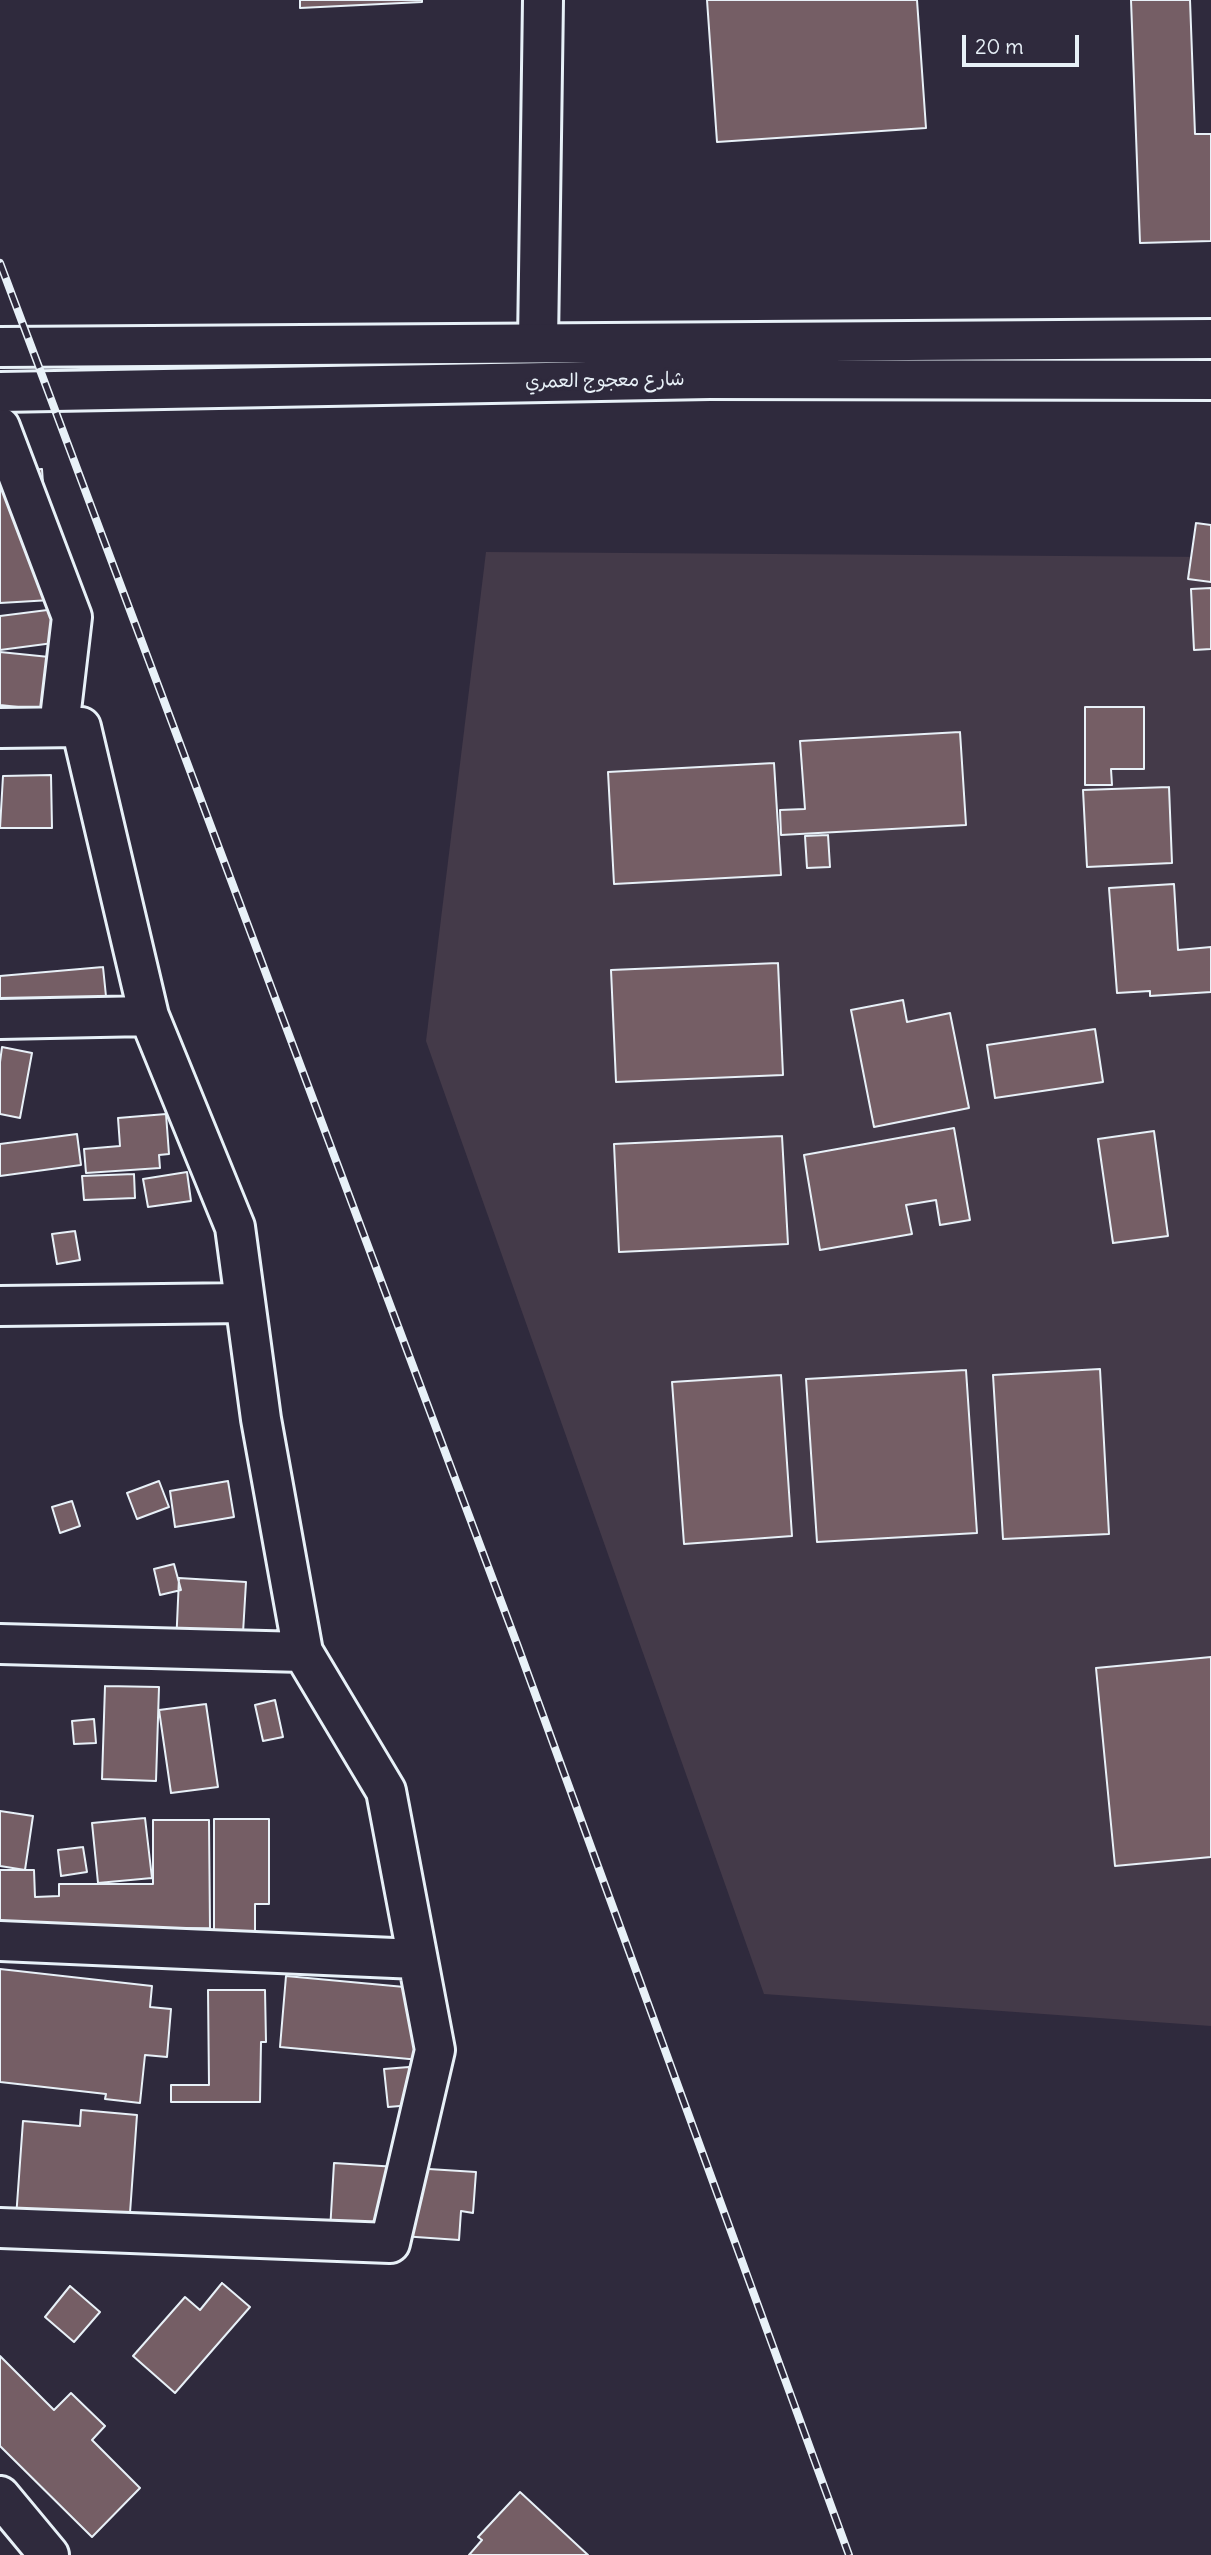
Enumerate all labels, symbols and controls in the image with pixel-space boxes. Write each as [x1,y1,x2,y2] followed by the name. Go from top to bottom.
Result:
[966,21,1083,65] scale bar
[975,33,1024,60] text: 20 m
[525,368,685,394] street label: شارع معجوج العمري

